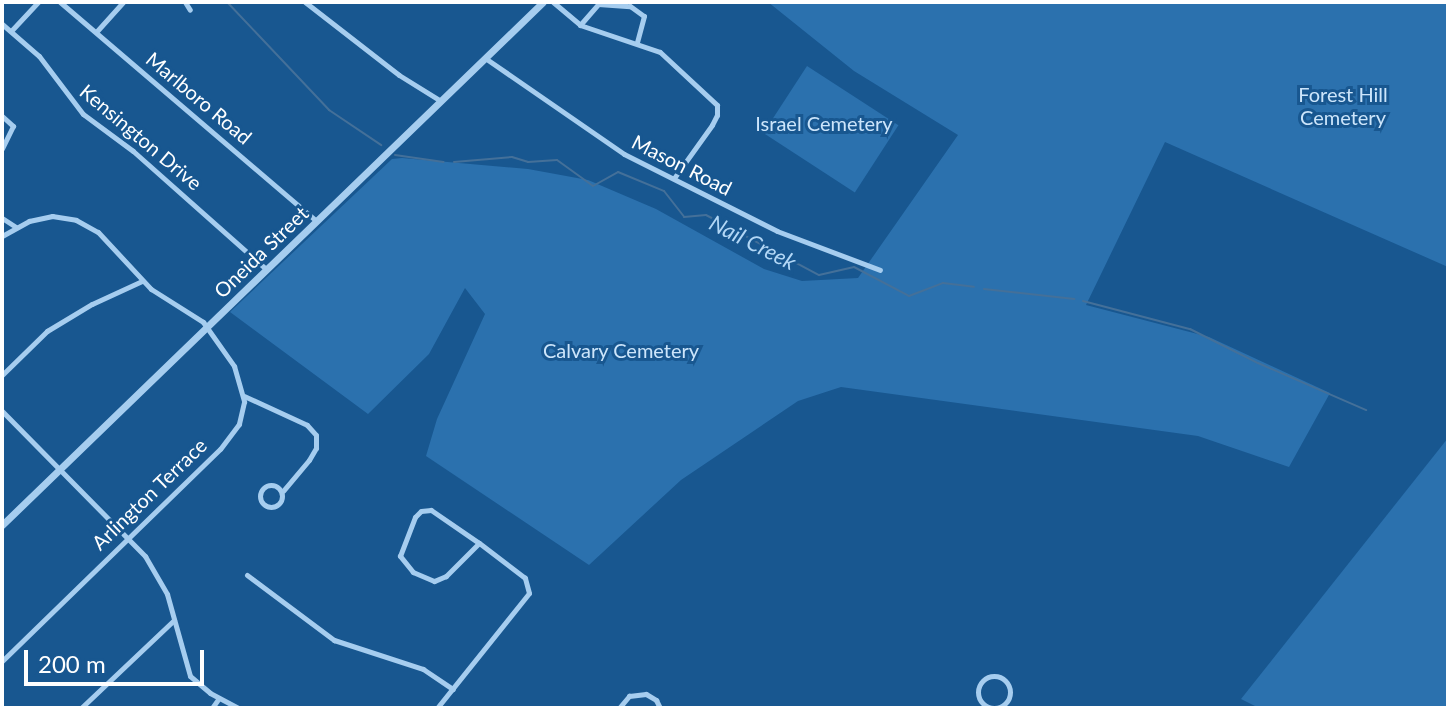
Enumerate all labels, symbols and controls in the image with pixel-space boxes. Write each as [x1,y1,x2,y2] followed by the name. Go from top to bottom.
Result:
[141,47,257,149] street label: Marlboro Road
[75,79,207,195] street label: Kensington Drive
[1298,83,1388,130] park label: Forest Hill Cemetery
[755,111,893,135] park label: Israel Cemetery
[628,130,736,200] street label: Mason Road
[209,201,313,303] street label: Oneida Street
[705,209,801,275] water label: Nail Creek
[543,338,699,362] park label: Calvary Cemetery
[86,433,212,555] street label: Arlington Terrace
[28,634,208,684] scale bar
[38,649,106,678] text: 200 m

